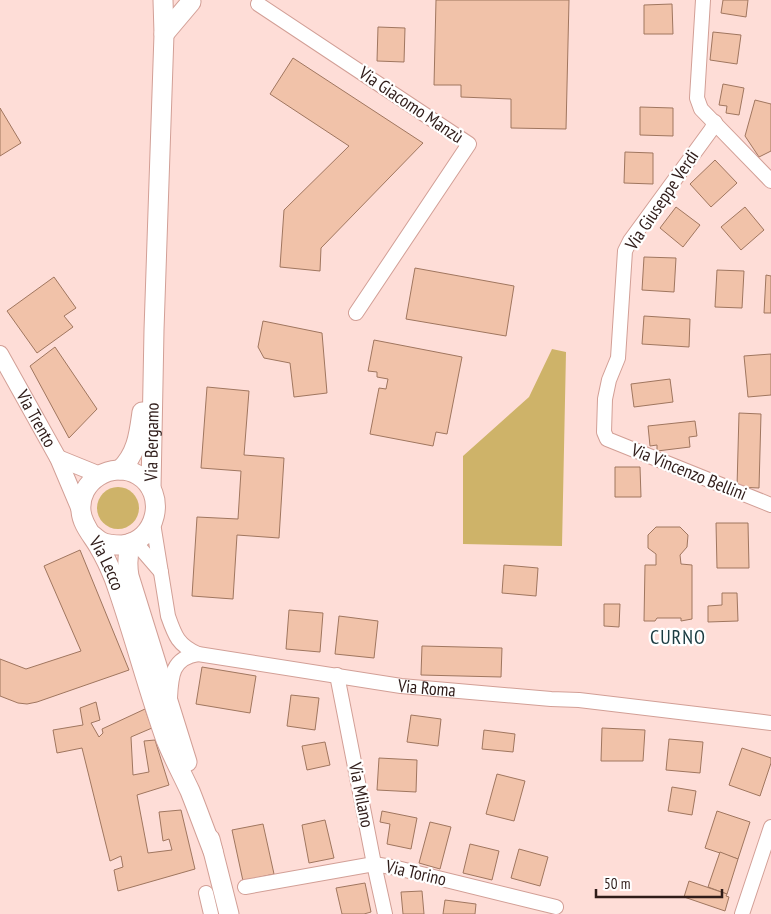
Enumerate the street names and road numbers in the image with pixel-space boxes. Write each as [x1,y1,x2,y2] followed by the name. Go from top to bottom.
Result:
[354,61,468,148] street label: Via Giacomo Manzù
[619,145,703,255] street label: Via Giuseppe Verdi
[11,385,62,451] street label: Via Trento
[139,402,164,483] street label: Via Bergamo
[627,438,750,505] street label: Via Vincenzo Bellini
[84,531,130,594] street label: Via Lecco
[396,674,457,702] street label: Via Roma
[344,759,379,830] street label: Via Milano
[383,854,449,891] street label: Via Torino

